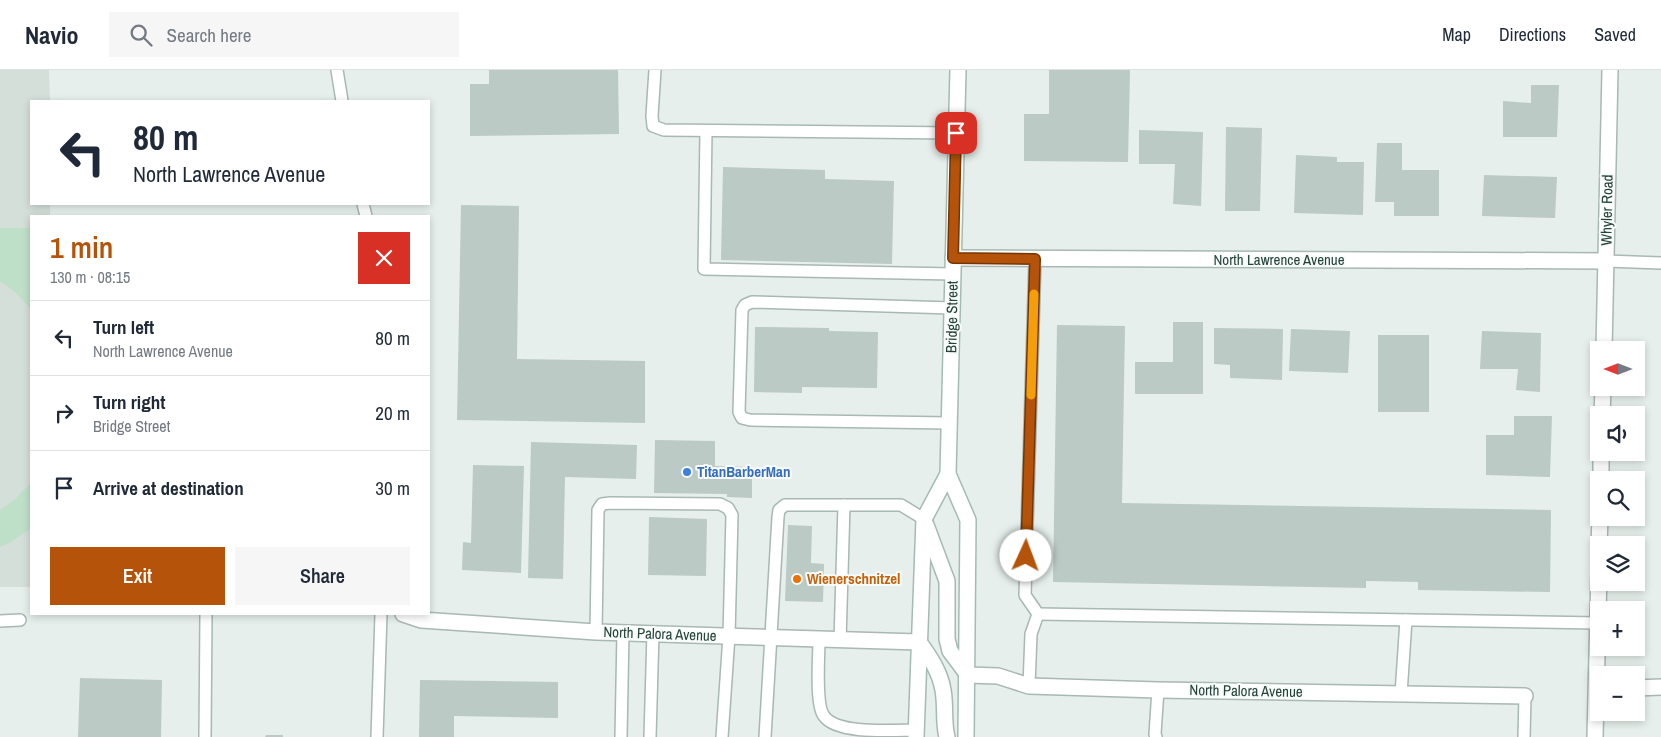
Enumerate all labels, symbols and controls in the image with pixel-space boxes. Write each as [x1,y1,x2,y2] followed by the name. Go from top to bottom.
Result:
[109,12,459,57] search box
[25,19,79,51] text: Navio
[127,21,155,49] icon: search
[167,22,251,48] text: Search here
[1442,22,1471,47] text: Map
[1499,22,1566,47] text: Directions
[1594,22,1636,47] text: Saved
[935,112,977,154] pin
[133,114,198,161] text: 80 m
[942,119,970,147] icon: arrive
[50,120,115,185] icon: left
[133,159,325,189] text: North Lawrence Avenue
[1595,174,1618,246] street label: Whyler Road
[50,227,113,267] text: 1 min
[358,232,410,284] button: close
[1213,249,1345,270] street label: North Lawrence Avenue
[50,266,130,288] text: 130 m · 08:15
[940,280,963,353] street label: Bridge Street
[93,314,154,340] text: Turn left
[50,324,78,352] icon: left
[375,325,410,351] text: 80 m
[93,340,233,362] text: North Lawrence Avenue
[1590,341,1645,396] north arrow
[1590,341,1645,721] map controls
[93,389,165,415] text: Turn right
[50,399,78,427] icon: right
[375,400,410,426] text: 20 m
[1590,406,1645,461] button: sound
[93,415,170,437] text: Bridge Street
[697,461,790,482] place label: TitanBarberMan
[681,466,693,478] marker: TitanBarberMan
[1590,471,1645,526] button: search
[50,474,78,502] icon: arrive
[93,475,244,501] text: Arrive at destination
[375,475,410,501] text: 30 m
[999,529,1051,581] position arrow
[1590,536,1645,591] button: layers
[50,547,225,605] button: Exit
[235,547,410,605] button: Share
[807,568,901,589] place label: Wienerschnitzel
[791,573,803,585] marker: Wienerschnitzel
[1590,601,1645,656] button: +
[603,621,717,646] street label: North Palora Avenue
[1590,666,1645,721] button: −
[1189,679,1303,702] street label: North Palora Avenue

